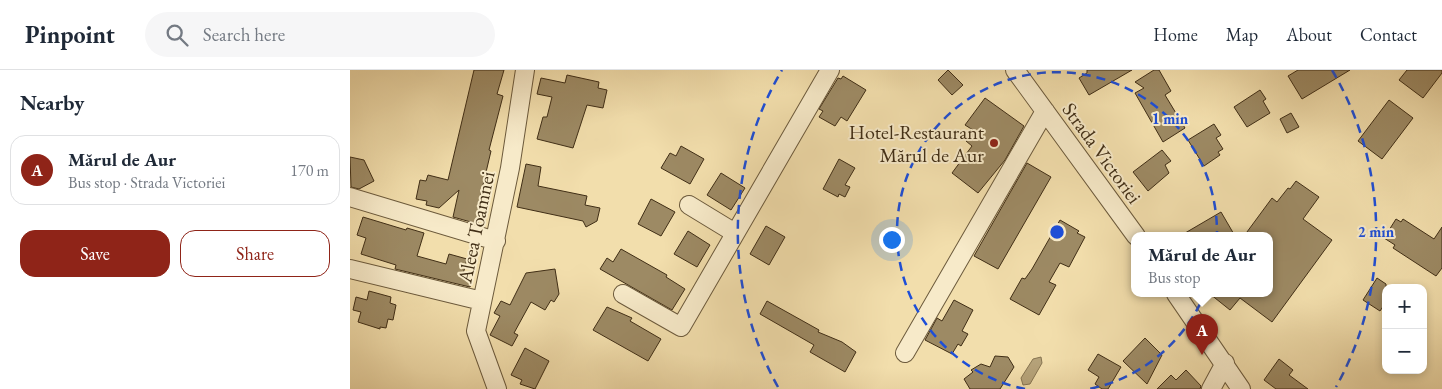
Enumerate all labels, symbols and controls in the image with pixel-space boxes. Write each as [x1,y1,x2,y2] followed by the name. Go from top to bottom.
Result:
[145,12,495,57] search box
[25,19,115,50] text: Pinpoint
[163,21,191,49] icon: search
[203,22,285,47] text: Search here
[1153,23,1198,46] text: Home
[1226,23,1258,46] text: Map
[1286,23,1332,46] text: About
[1360,23,1417,46] text: Contact
[20,89,84,116] text: Nearby
[1057,97,1148,209] street label: Strada Victoriei
[1152,109,1189,128] text: 1 min
[849,119,985,168] place label: Hotel-Restaurant Mărul de Aur
[988,137,1000,149] marker: Hotel-Restaurant Mărul de Aur
[68,147,176,172] text: Mărul de Aur
[31,160,43,181] text: A
[290,160,329,181] text: 170 m
[451,169,501,286] street label: Aleea Toamnei
[68,172,225,193] text: Bus stop · Strada Victoriei
[1358,222,1395,241] text: 2 min
[1048,223,1066,241] centre of rings
[879,227,905,253] your location
[20,230,170,277] button: Save
[180,230,330,277] button: Share
[1131,232,1273,297] popup
[1148,242,1256,267] text: Mărul de Aur
[1148,267,1201,288] text: Bus stop
[1382,284,1427,374] map controls
[1382,284,1427,329] button: +
[1186,314,1218,355] pin: A
[1382,329,1427,374] button: −

